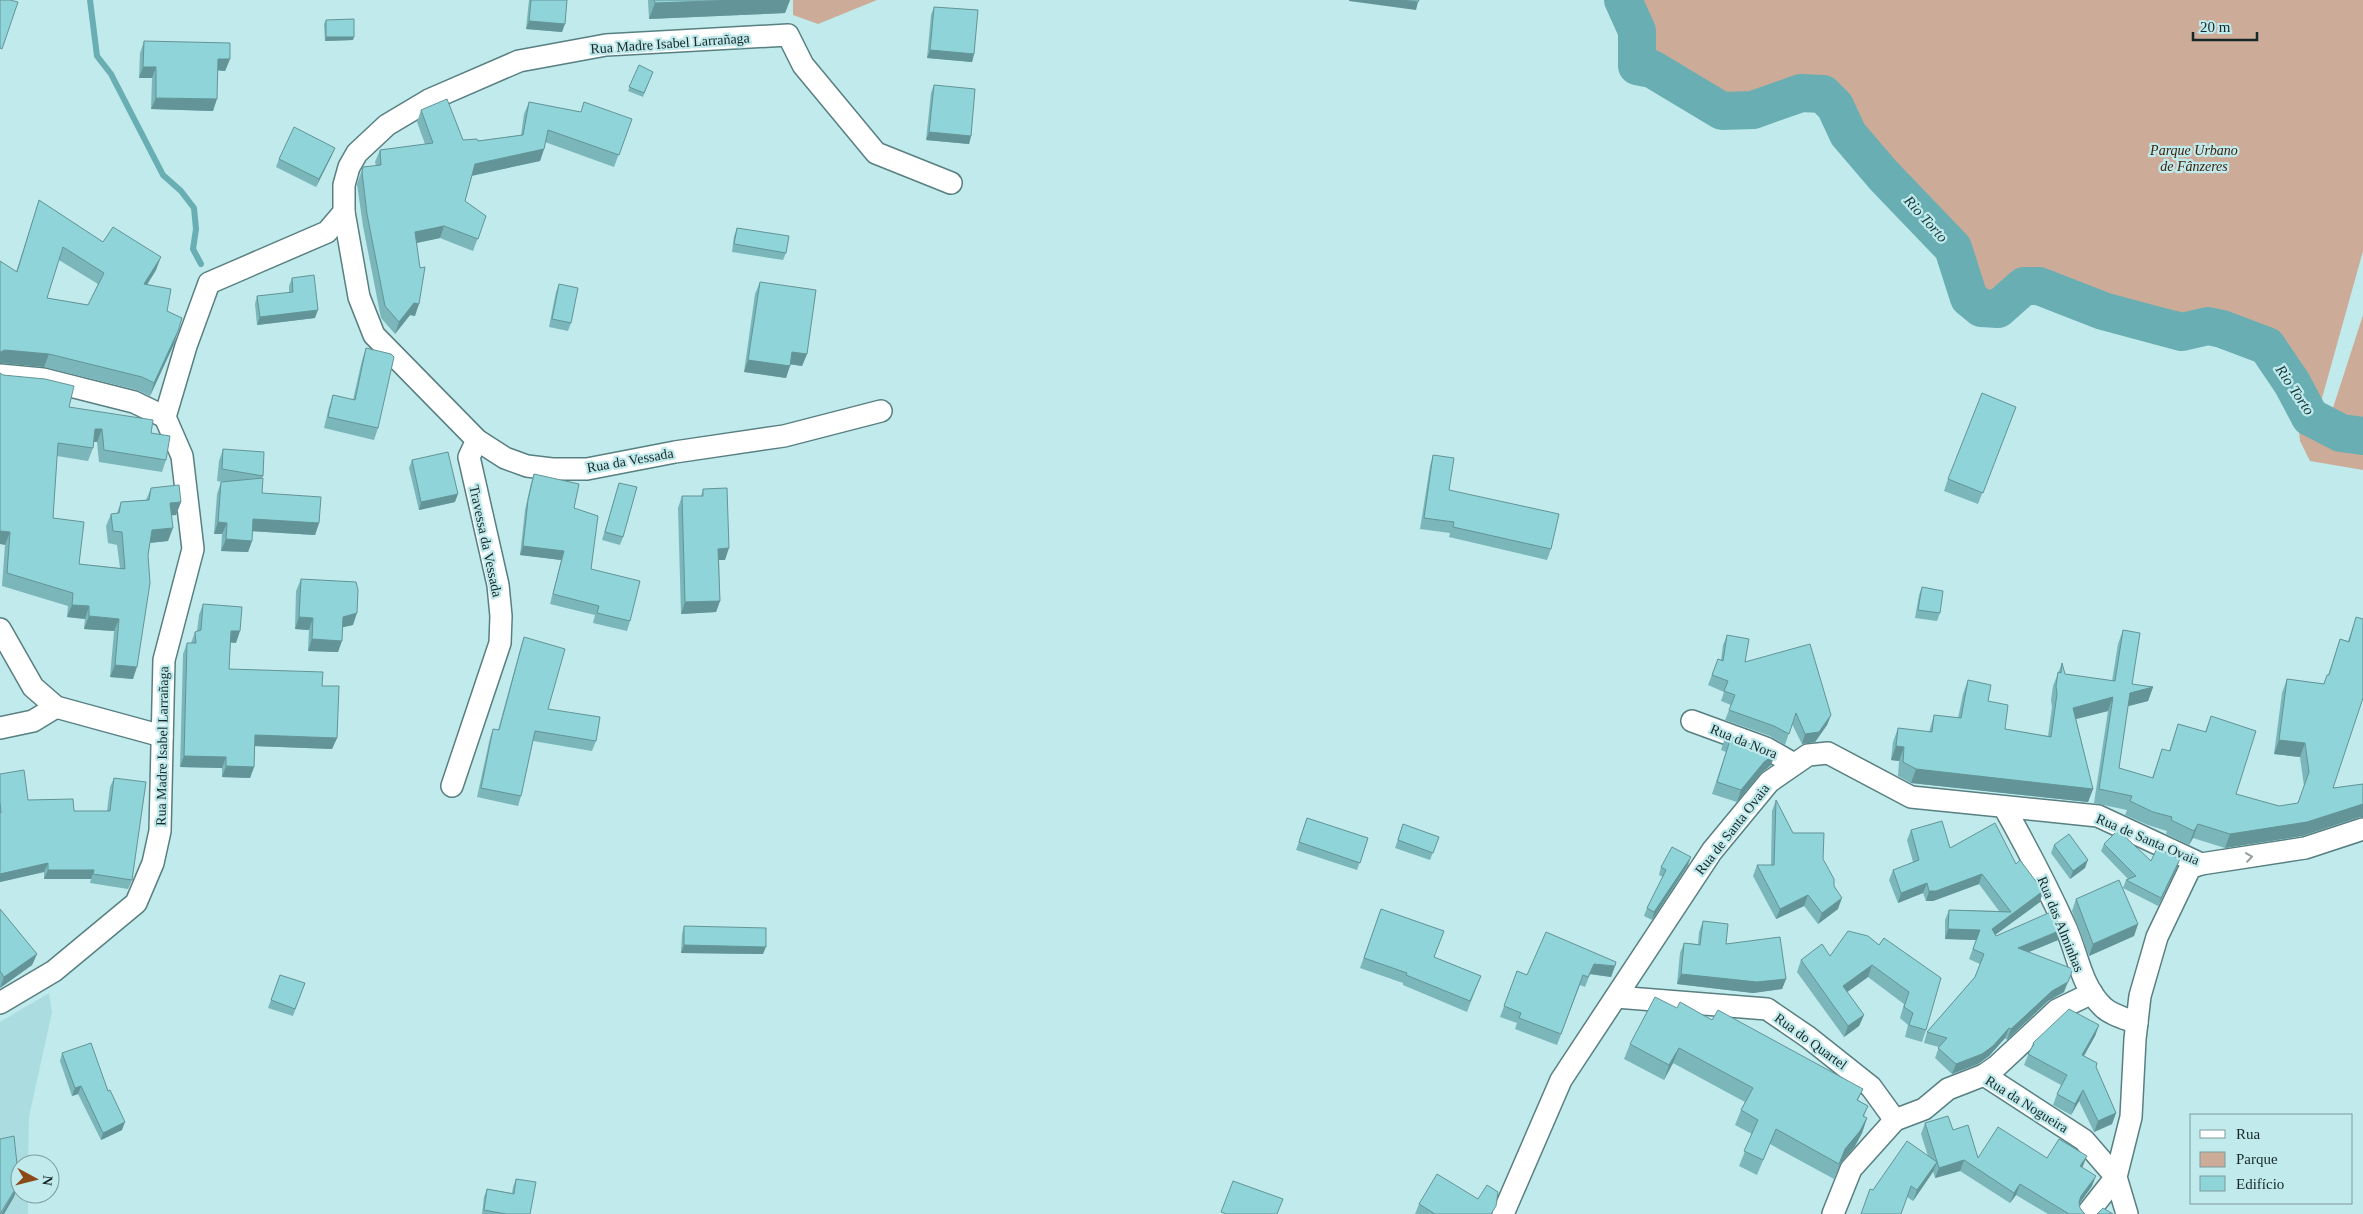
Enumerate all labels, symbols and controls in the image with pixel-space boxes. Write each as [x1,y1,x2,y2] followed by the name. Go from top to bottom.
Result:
[2193,10,2257,42] scale bar
[2200,19,2231,35] text: 20 m
[590,30,751,57] street label: Rua Madre Isabel Larrañaga
[2149,143,2238,174] park label: Parque Urbano de Fânzeres
[1900,192,1951,246] water label: Rio Torto
[2272,361,2318,418] water label: Rio Torto
[586,445,675,475] street label: Rua da Vessada
[466,484,505,599] street label: Travessa da Vessada
[154,665,171,826] street label: Rua Madre Isabel Larrañaga
[1708,721,1780,762] street label: Rua da Nora
[1692,780,1773,878] street label: Rua de Santa Ovaia
[2094,811,2202,868] street label: Rua de Santa Ovaia
[2245,852,2253,863] one-way arrow
[2034,874,2087,974] street label: Rua das Alminhas
[1772,1010,1850,1073] street label: Rua do Quartel
[1983,1073,2072,1136] street label: Rua da Nogueira
[2190,1114,2353,1204] legend
[2236,1126,2261,1142] text: Rua
[2236,1151,2278,1167] text: Parque
[10,1154,60,1204] north arrow
[39,1175,55,1186] text: N
[2236,1176,2284,1192] text: Edifício

